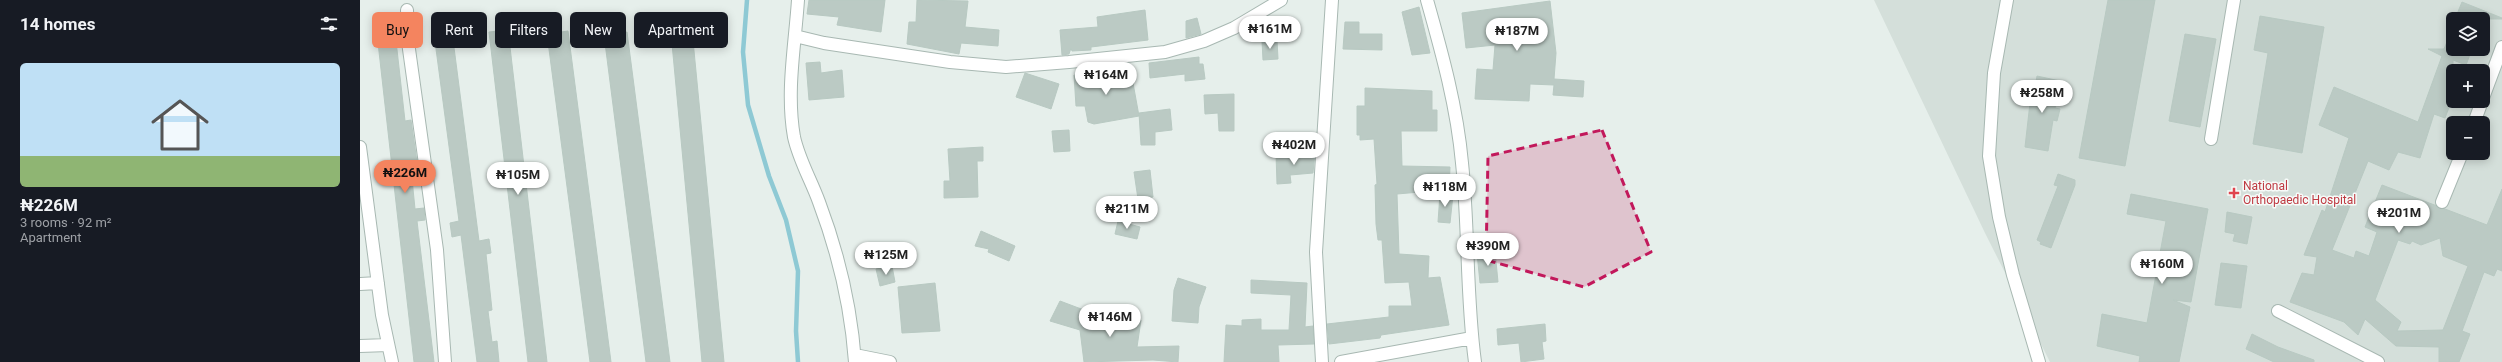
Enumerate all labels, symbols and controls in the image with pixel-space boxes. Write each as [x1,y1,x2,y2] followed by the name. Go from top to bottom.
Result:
[372,12,423,48] chip: Buy
[431,12,487,48] chip: Rent
[495,12,562,48] chip: Filters
[570,12,626,48] chip: New
[634,12,728,48] chip: Apartment
[2446,12,2490,160] map controls
[2446,12,2490,56] button: layers
[318,13,340,35] icon: filters
[20,14,96,34] text: 14 homes
[1242,16,1298,50] pin: ₦161M
[1489,18,1545,52] pin: ₦187M
[1248,21,1292,36] text: ₦161M
[1495,23,1539,38] text: ₦187M
[1078,62,1134,96] pin: ₦164M
[2446,64,2490,108] button: +
[1084,67,1128,82] text: ₦164M
[2014,80,2070,114] pin: ₦258M
[2020,85,2064,100] text: ₦258M
[144,89,216,161] icon: home
[2446,116,2490,160] button: −
[1266,132,1322,166] pin: ₦402M
[1272,137,1316,152] text: ₦402M
[377,160,433,194] pin: ₦226M
[490,162,546,196] pin: ₦105M
[383,165,427,180] text: ₦226M
[496,167,540,182] text: ₦105M
[1417,174,1473,208] pin: ₦118M
[1423,179,1467,194] text: ₦118M
[2243,179,2356,207] place label: National Orthopaedic Hospital
[2228,187,2240,199] marker: National Orthopaedic Hospital
[20,195,78,215] text: ₦226M
[1099,196,1155,230] pin: ₦211M
[2371,200,2427,234] pin: ₦201M
[1105,201,1149,216] text: ₦211M
[2377,205,2421,220] text: ₦201M
[20,215,112,230] text: 3 rooms · 92 m²
[20,230,82,245] text: Apartment
[1460,233,1516,267] pin: ₦390M
[1466,238,1510,253] text: ₦390M
[858,242,914,276] pin: ₦125M
[864,247,908,262] text: ₦125M
[2134,251,2190,285] pin: ₦160M
[2140,256,2184,271] text: ₦160M
[1082,304,1138,338] pin: ₦146M
[1088,309,1132,324] text: ₦146M

